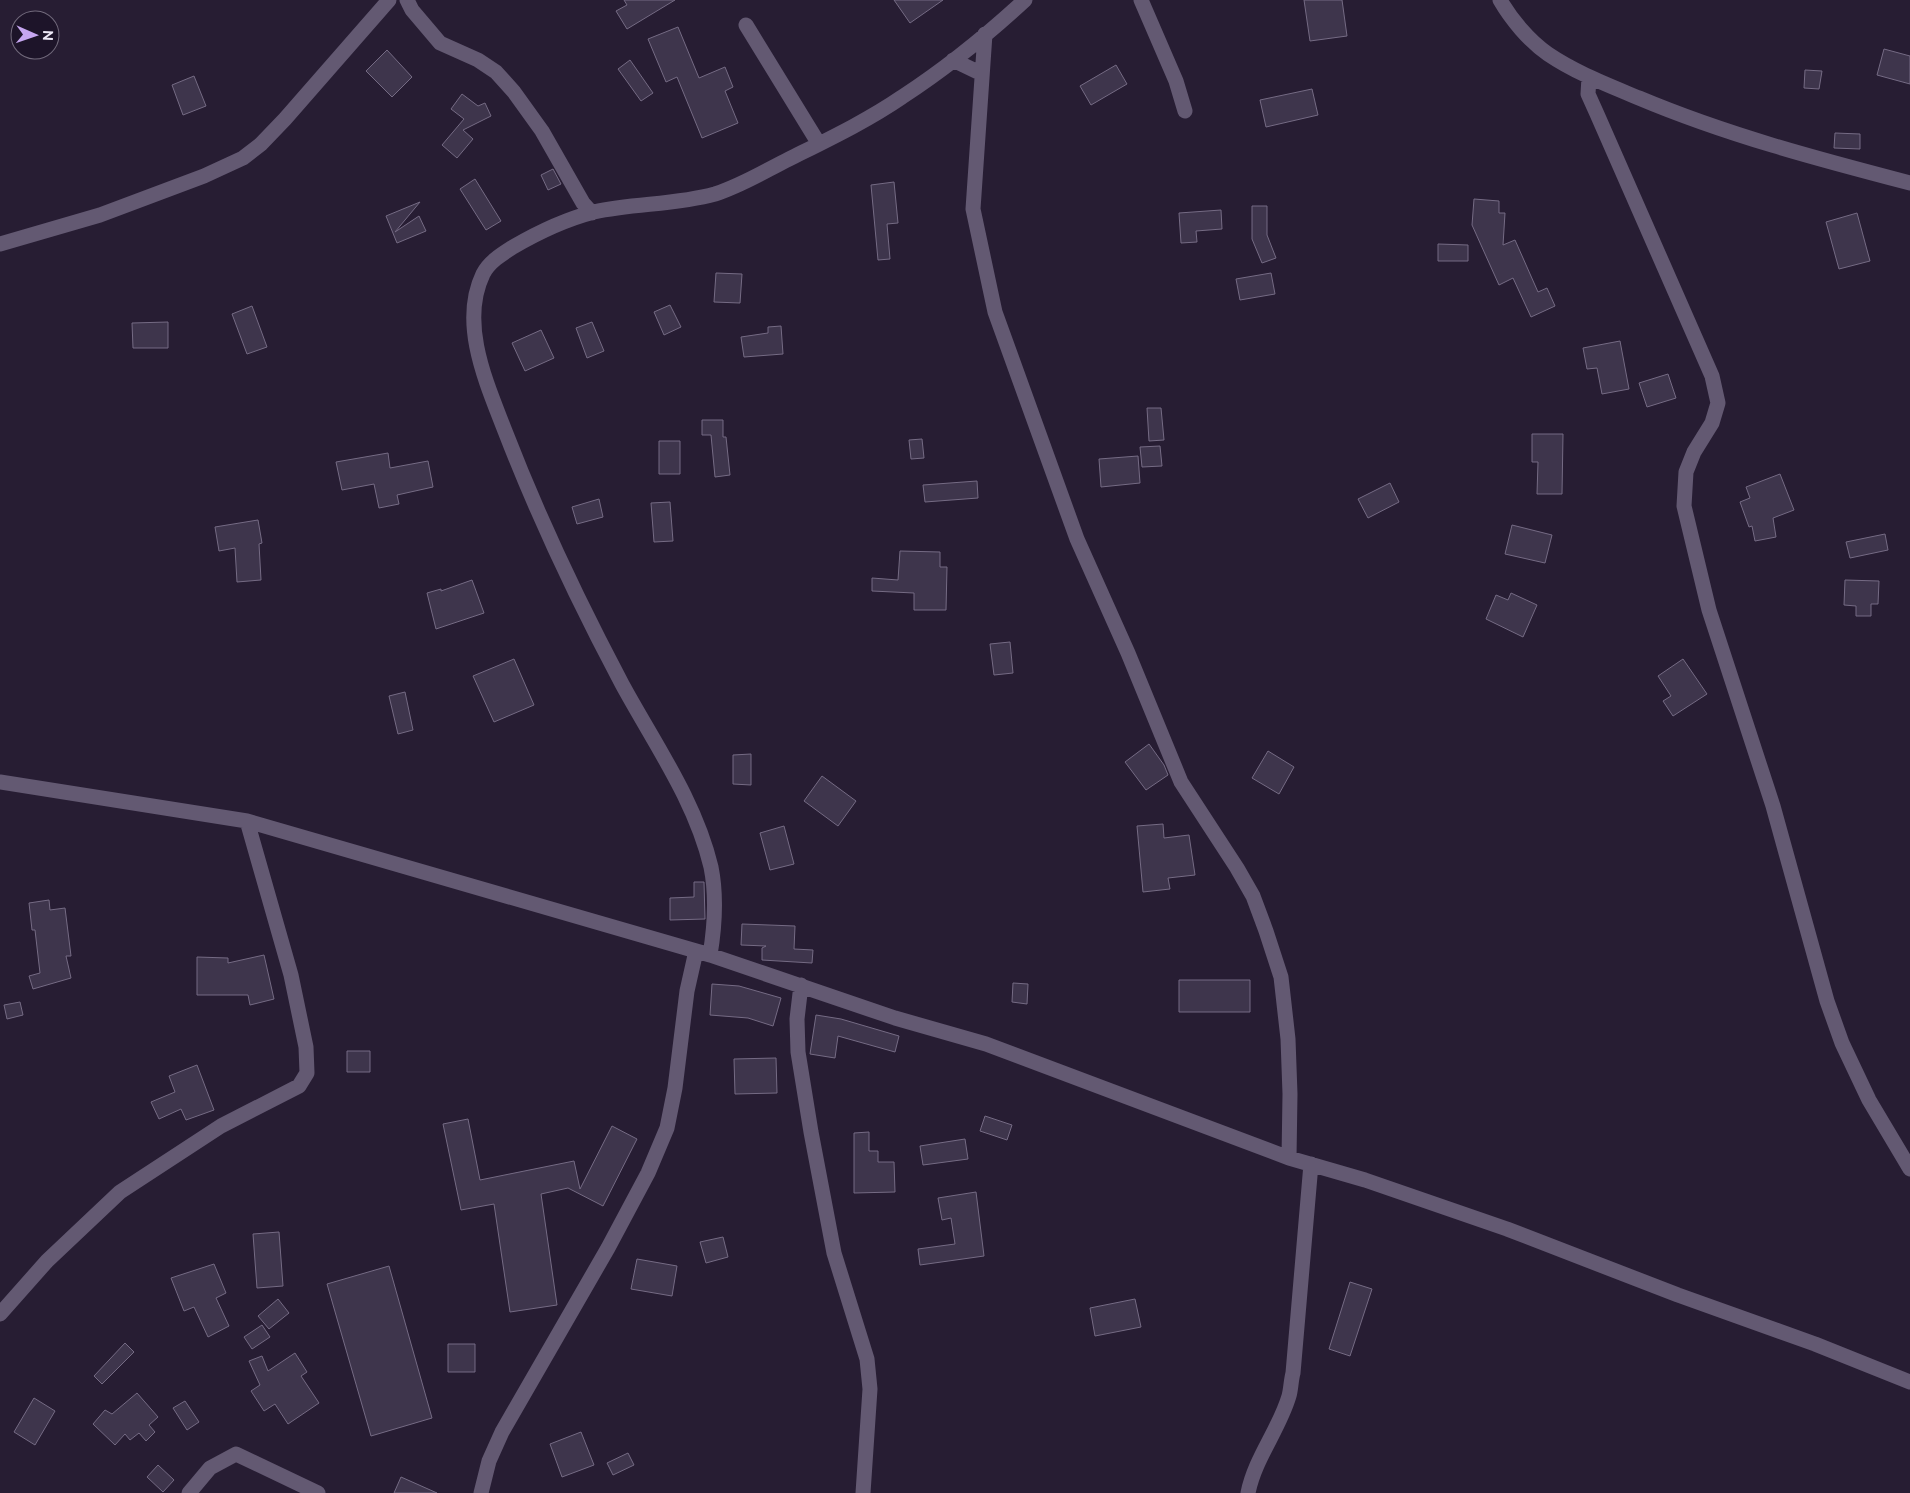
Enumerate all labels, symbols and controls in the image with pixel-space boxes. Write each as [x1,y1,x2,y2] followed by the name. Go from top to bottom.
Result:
[10,10,60,60] north arrow
[40,30,56,41] text: N

